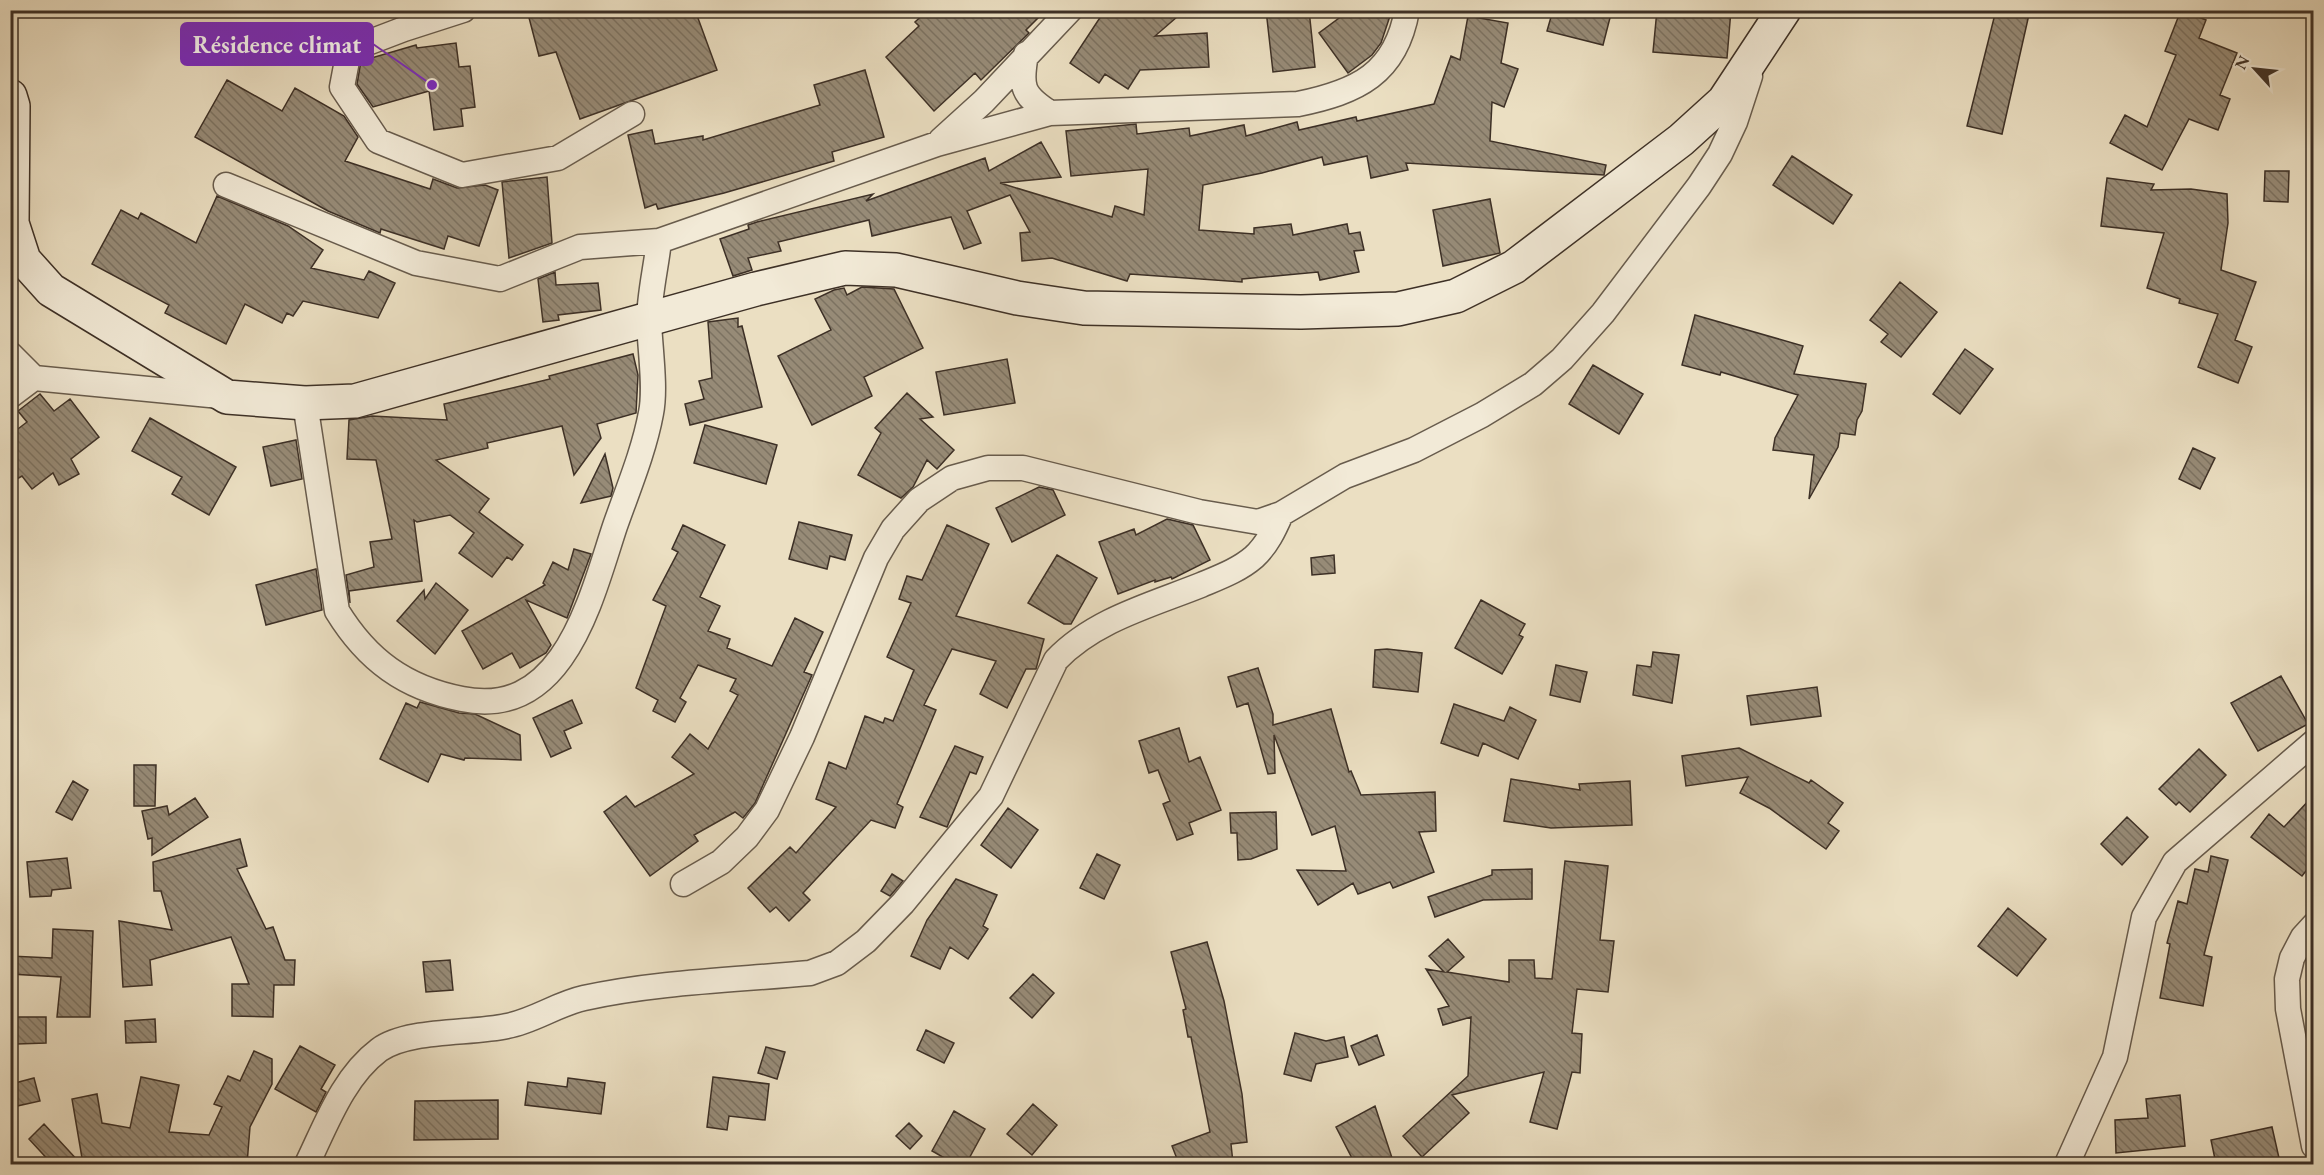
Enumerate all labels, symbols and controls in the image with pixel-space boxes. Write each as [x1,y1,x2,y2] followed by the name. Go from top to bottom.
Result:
[181,23,373,65] callout: Résidence climat
[193,29,361,60] text: Résidence climat
[2225,39,2285,99] north arrow
[2230,52,2254,73] text: N

